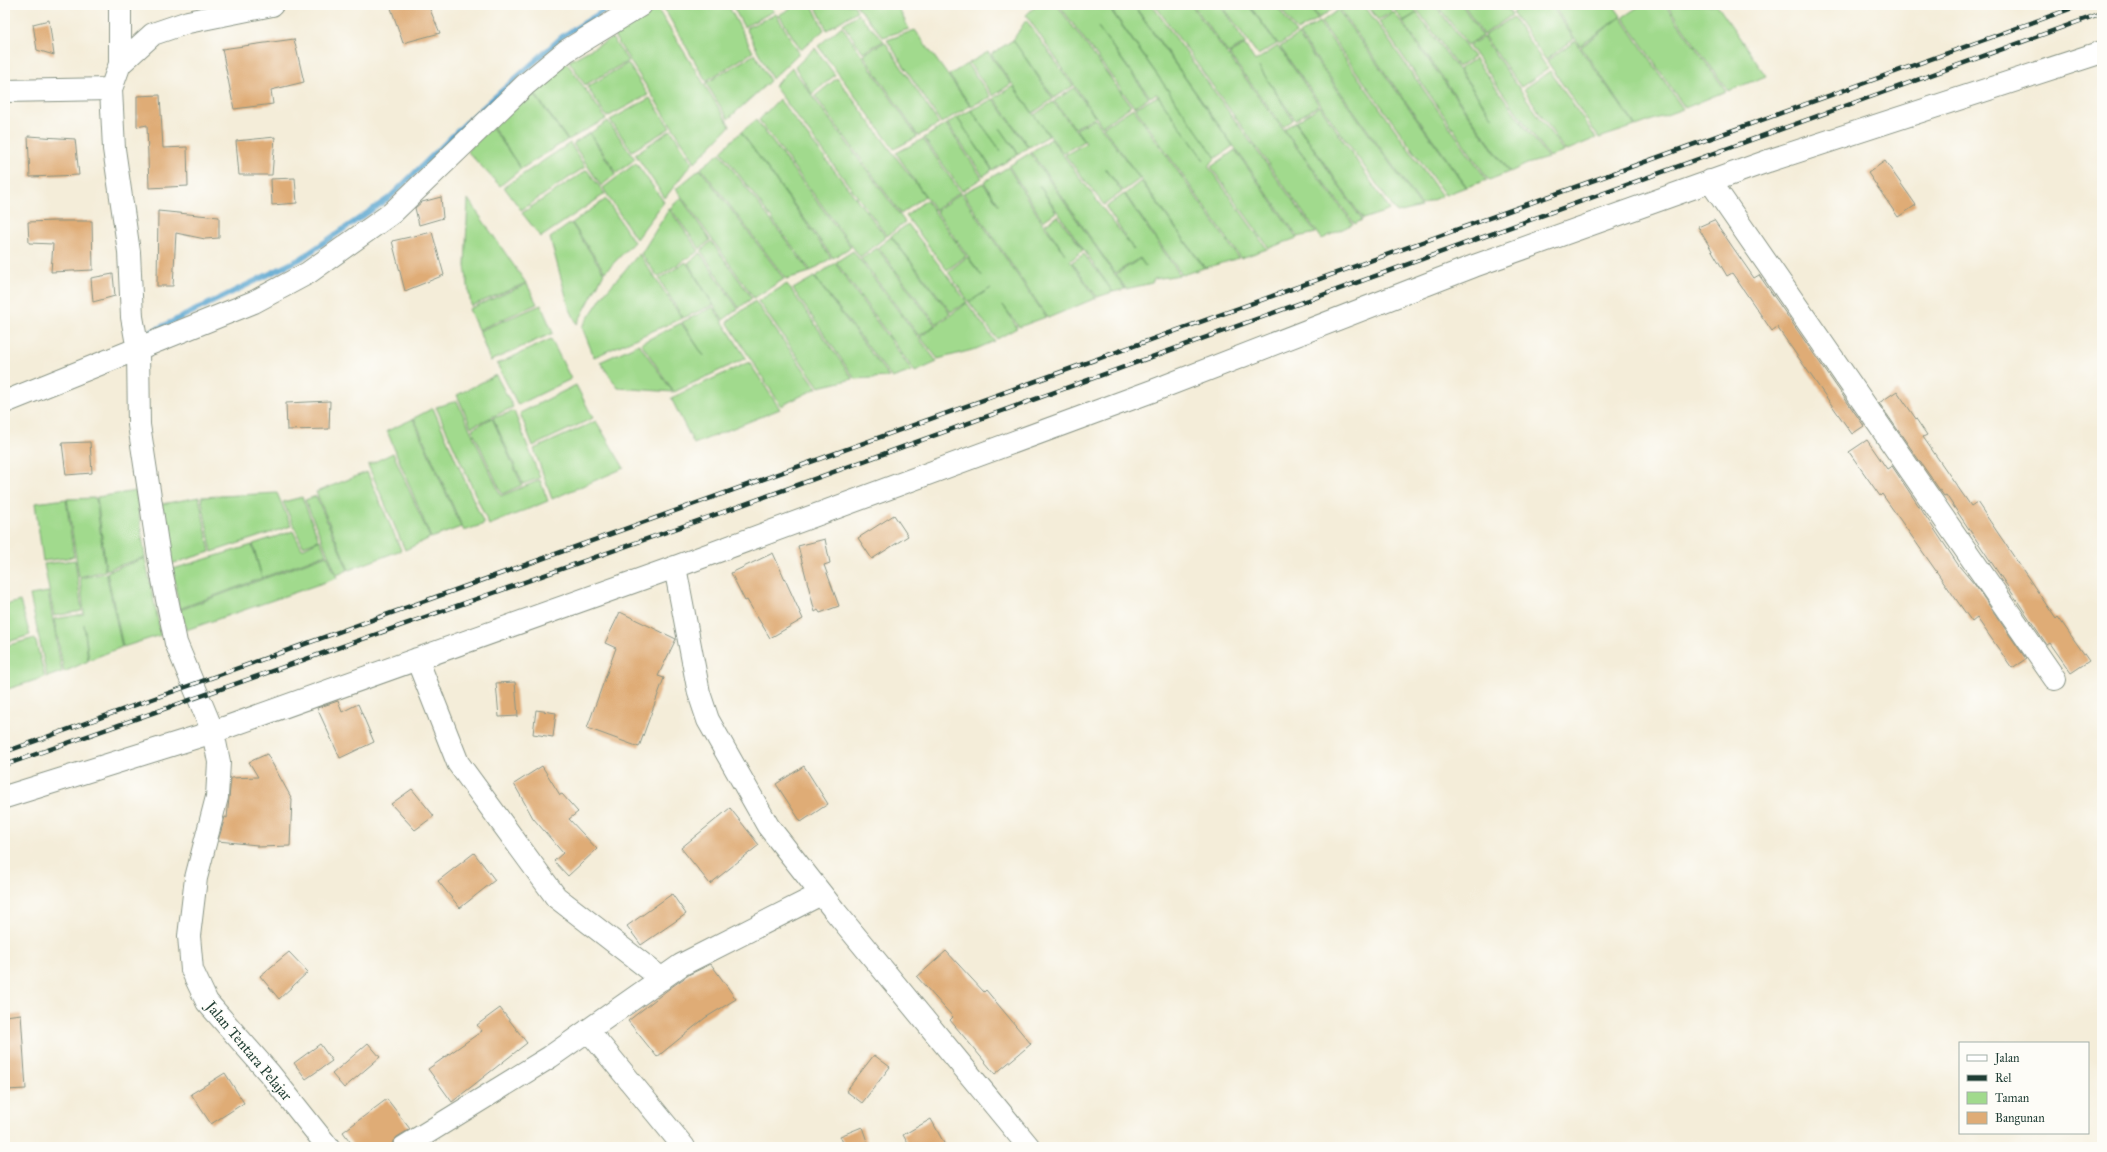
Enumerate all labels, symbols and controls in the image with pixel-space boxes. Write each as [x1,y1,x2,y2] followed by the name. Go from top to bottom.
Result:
[200,996,296,1105] street label: Jalan Tentara Pelajar
[1959,1042,2089,1134] legend
[1993,1051,2020,1066] text: Jalan
[1995,1071,2012,1085] text: Rel
[1995,1091,2030,1105] text: Taman
[1995,1111,2045,1126] text: Bangunan

